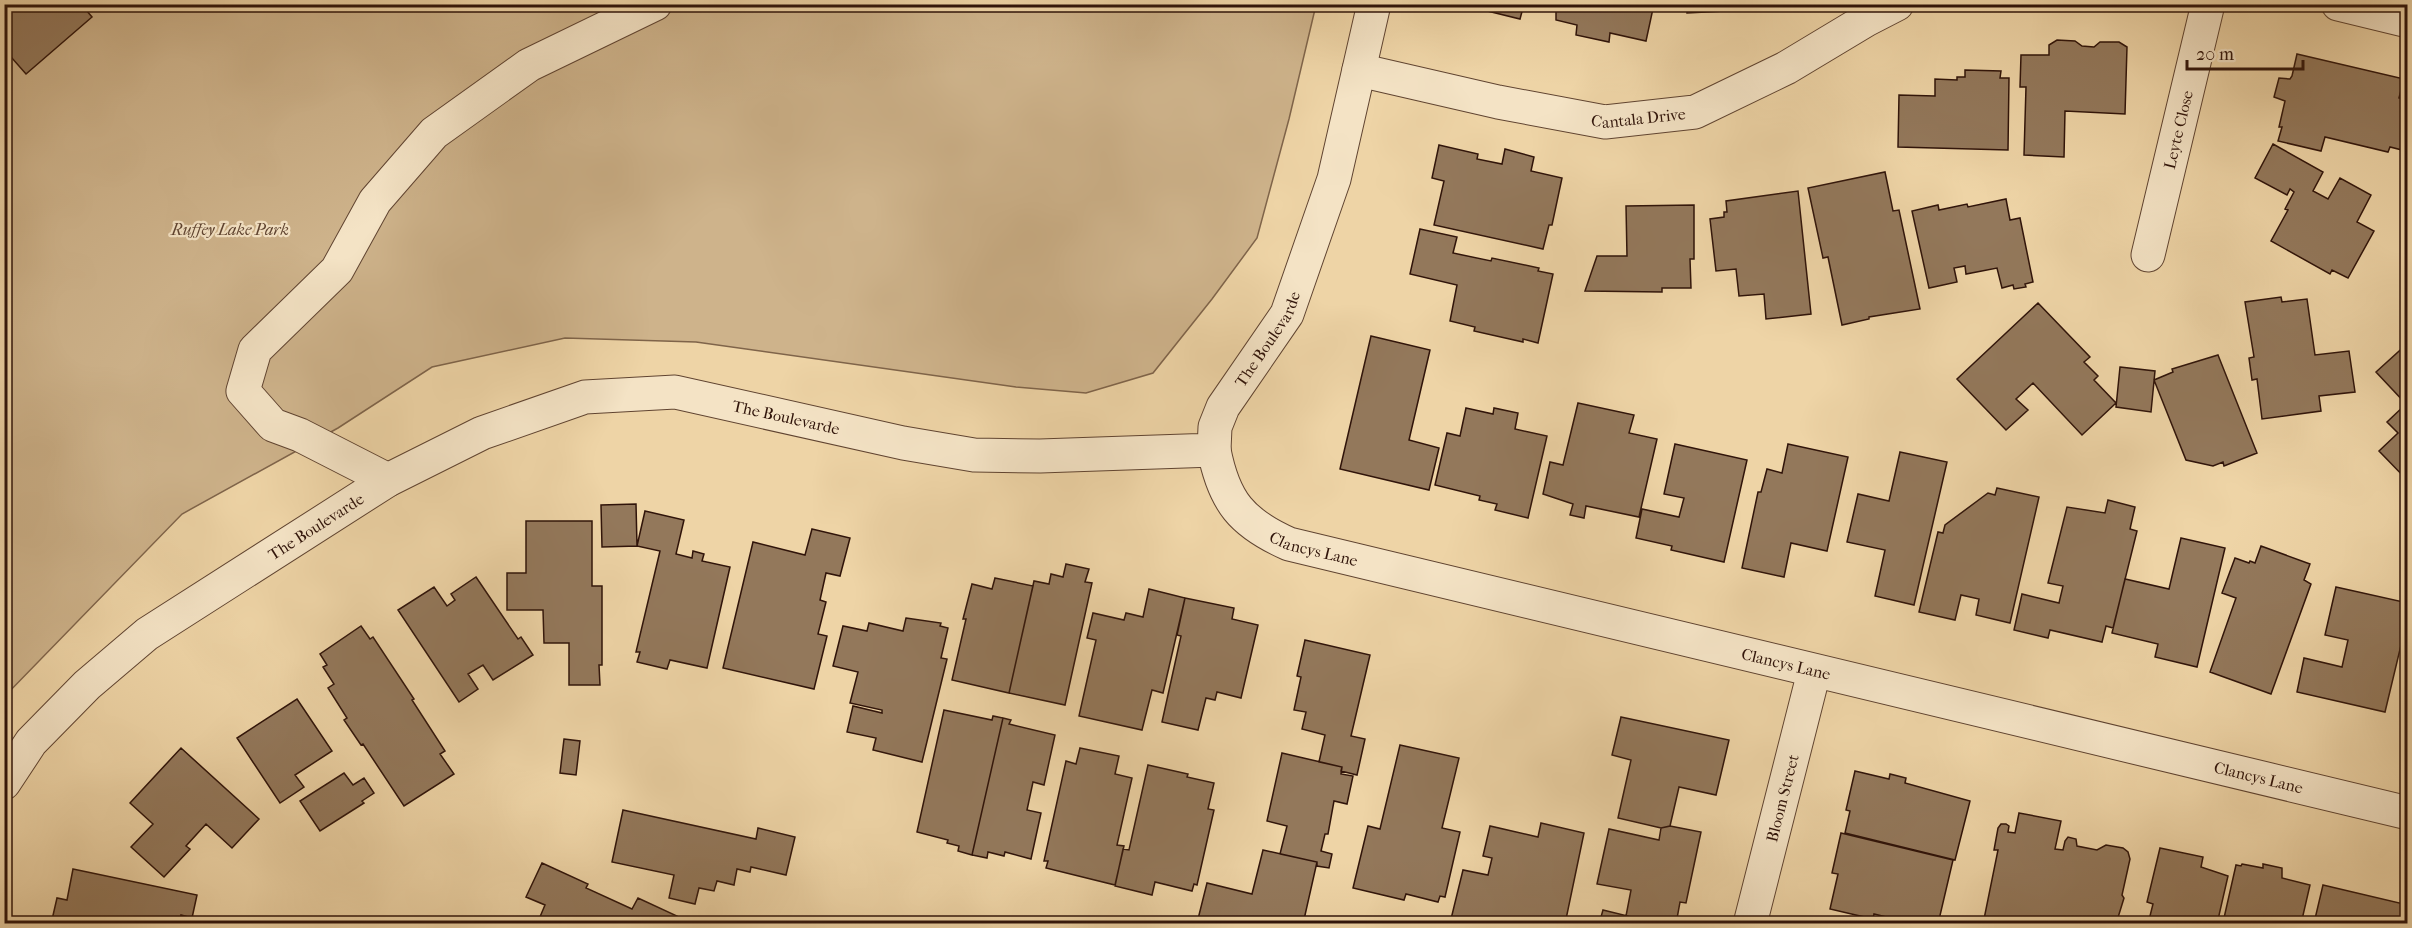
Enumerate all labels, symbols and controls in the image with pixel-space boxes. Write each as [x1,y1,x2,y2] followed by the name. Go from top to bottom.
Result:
[2187,33,2302,71] scale bar
[2196,44,2234,65] text: 20 m
[2160,88,2197,171] street label: Leyte Close
[1589,104,1687,132] street label: Cantala Drive
[170,220,289,239] park label: Ruffey Lake Park
[1231,289,1304,391] street label: The Boulevarde
[731,396,842,439] street label: The Boulevarde
[265,489,367,564] street label: The Boulevarde
[1266,527,1360,570] street label: Clancys Lane
[1740,644,1832,684] street label: Clancys Lane
[1762,752,1803,844] street label: Bloom Street
[2212,758,2305,797] street label: Clancys Lane

